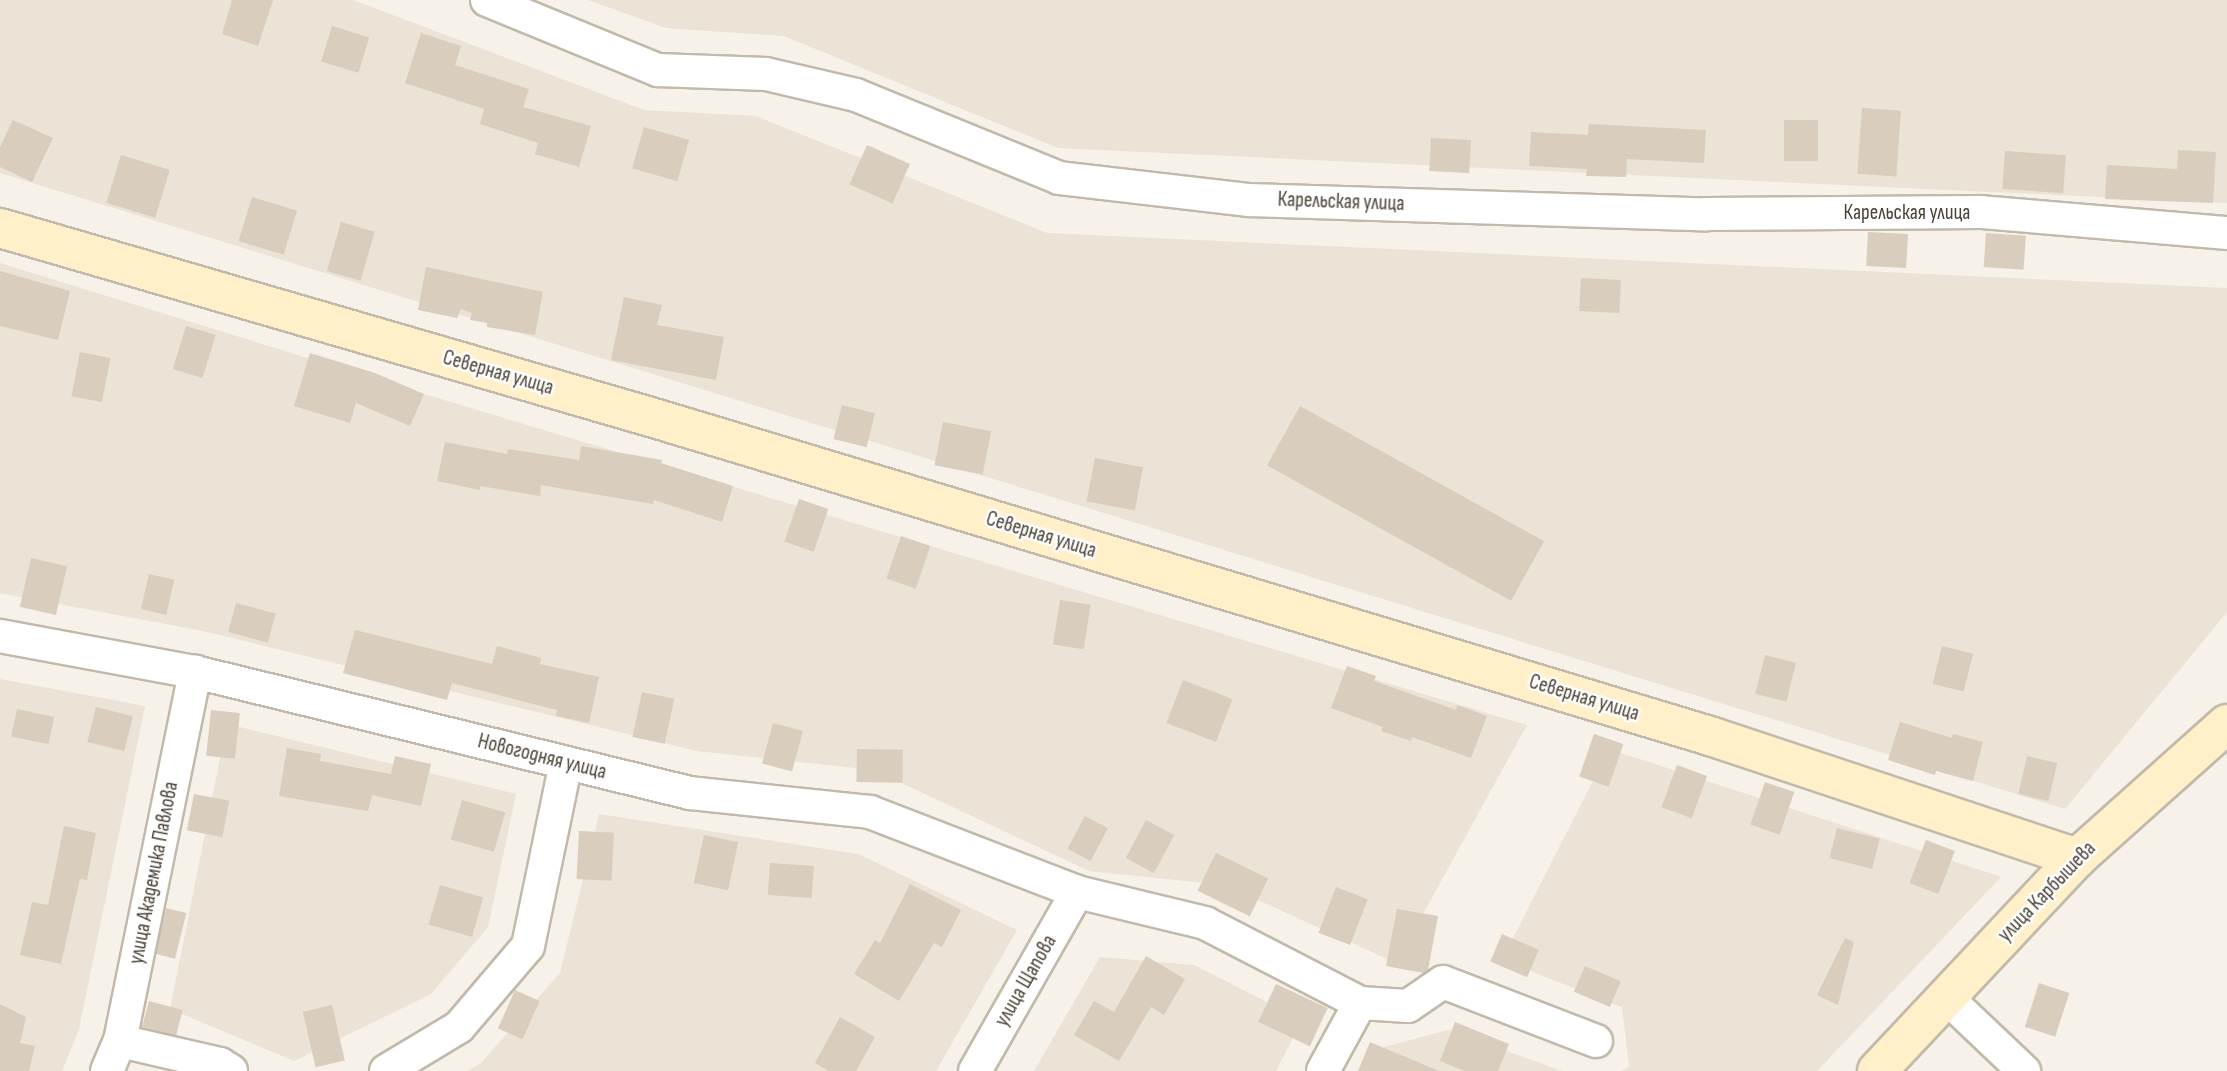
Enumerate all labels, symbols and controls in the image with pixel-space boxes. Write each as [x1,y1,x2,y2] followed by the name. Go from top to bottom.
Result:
[1277,187,1405,217] street label: Карельская улица
[1844,200,1970,226] street label: Карельская улица
[440,345,556,401] street label: Северная улица
[983,506,1099,564] street label: Северная улица
[1526,669,1642,727] street label: Северная улица
[475,729,609,785] street label: Новогодняя улица
[124,780,184,966] street label: улица Академика Павлова
[1993,837,2101,947] street label: улица Карбышева
[990,931,1062,1031] street label: улица Щапова

